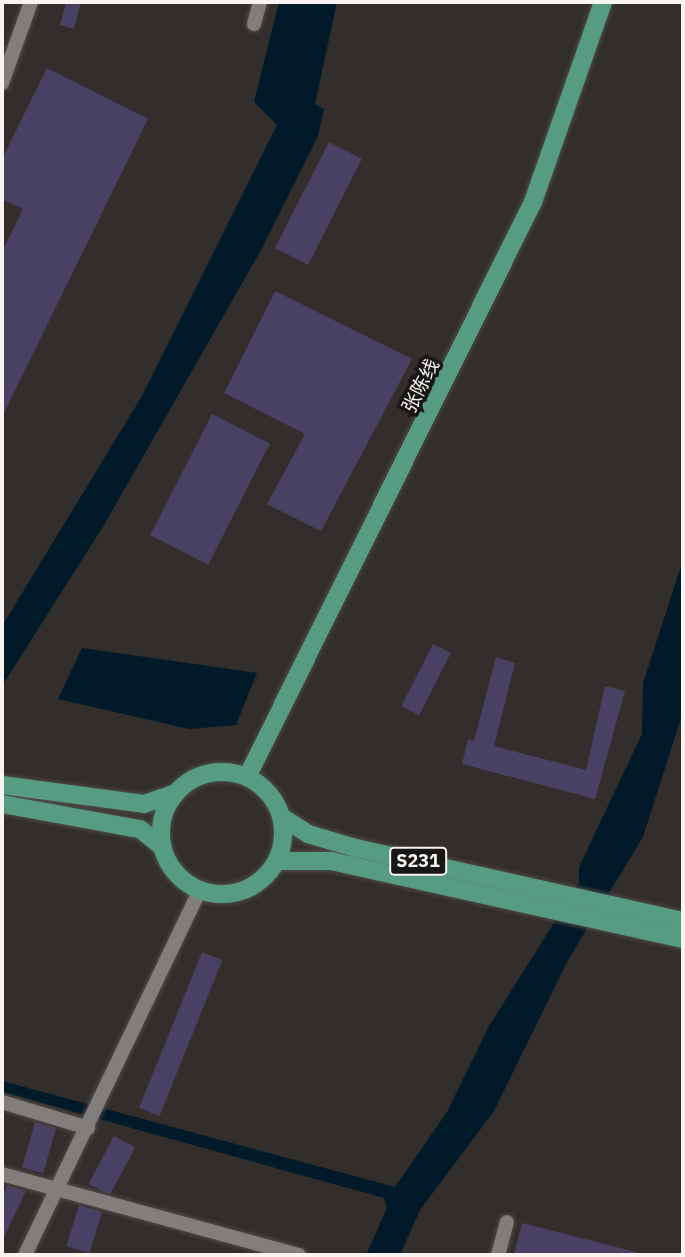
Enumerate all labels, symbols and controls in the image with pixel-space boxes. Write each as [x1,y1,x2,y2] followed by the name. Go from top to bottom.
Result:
[398,355,444,417] street label: 张陈线
[388,846,448,876] road number: S231

